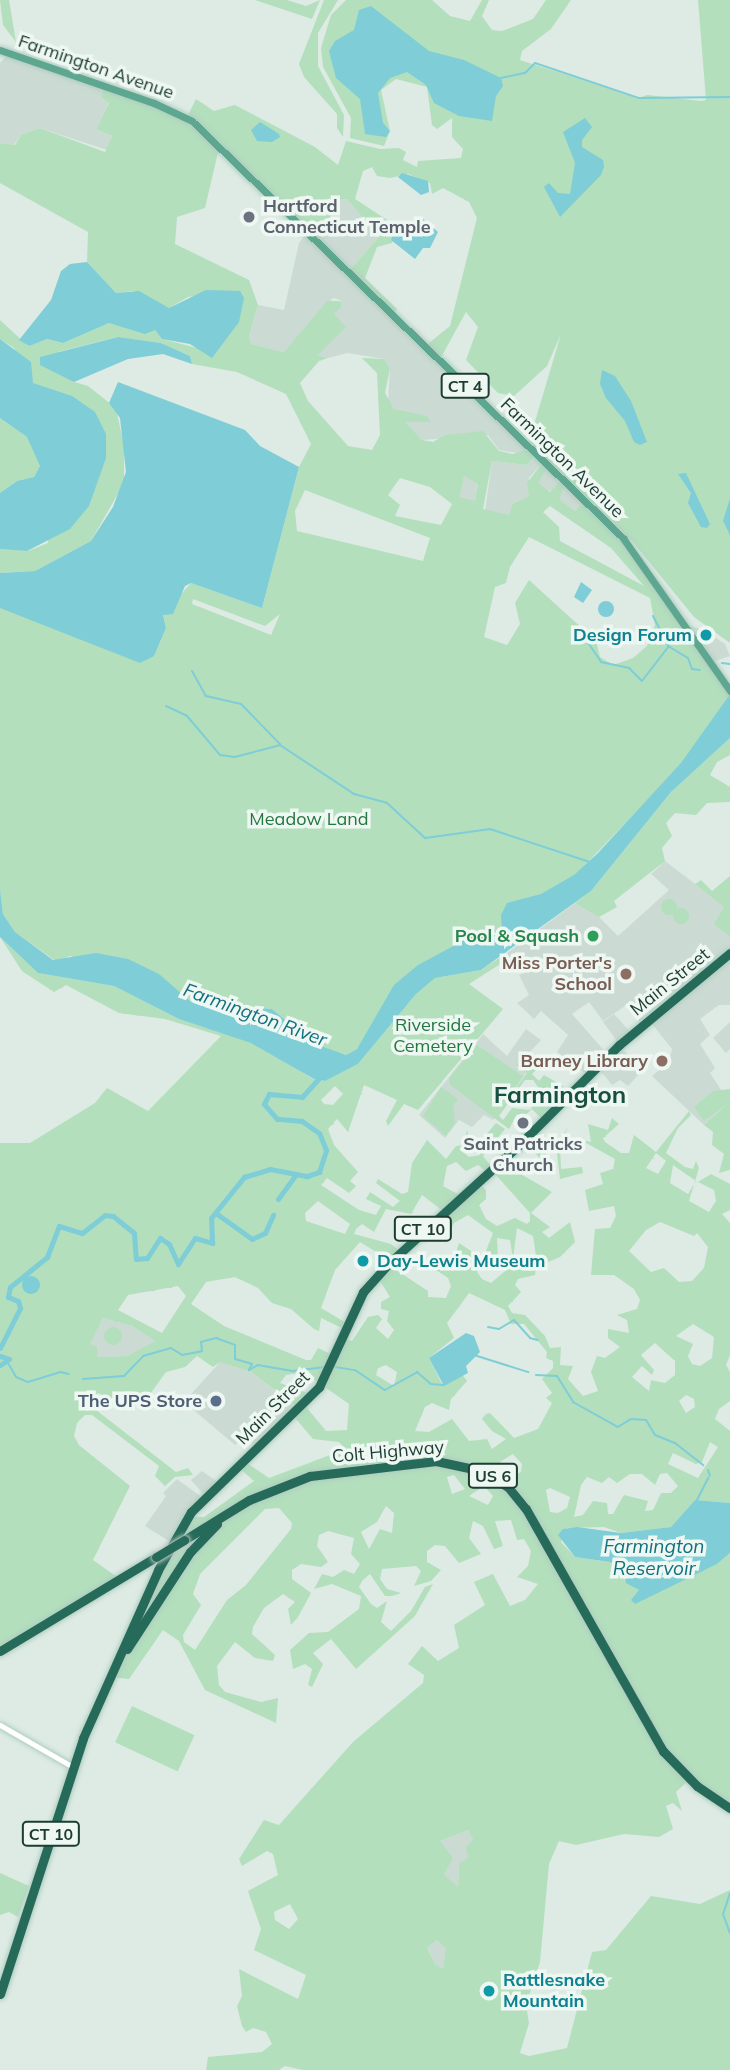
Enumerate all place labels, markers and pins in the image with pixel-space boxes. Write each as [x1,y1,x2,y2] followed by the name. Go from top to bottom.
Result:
[263,196,431,238] place label: Hartford Connecticut Temple
[241,209,257,225] marker: Hartford Connecticut Temple
[573,624,692,646] place label: Design Forum
[698,627,714,643] marker: Design Forum
[455,925,579,947] place label: Pool & Squash
[585,928,601,944] marker: Pool & Squash
[502,953,612,996] place label: Miss Porter's School
[618,966,634,982] marker: Miss Porter's School
[521,1050,648,1072] place label: Barney Library
[654,1053,670,1069] marker: Barney Library
[515,1115,531,1131] marker: Saint Patricks Church
[463,1134,583,1176] place label: Saint Patricks Church
[377,1250,546,1272] place label: Day-Lewis Museum
[355,1253,371,1269] marker: Day-Lewis Museum
[78,1390,202,1412] place label: The UPS Store
[208,1393,224,1409] marker: The UPS Store
[503,1970,605,2012] place label: Rattlesnake Mountain
[481,1983,497,1999] marker: Rattlesnake Mountain

